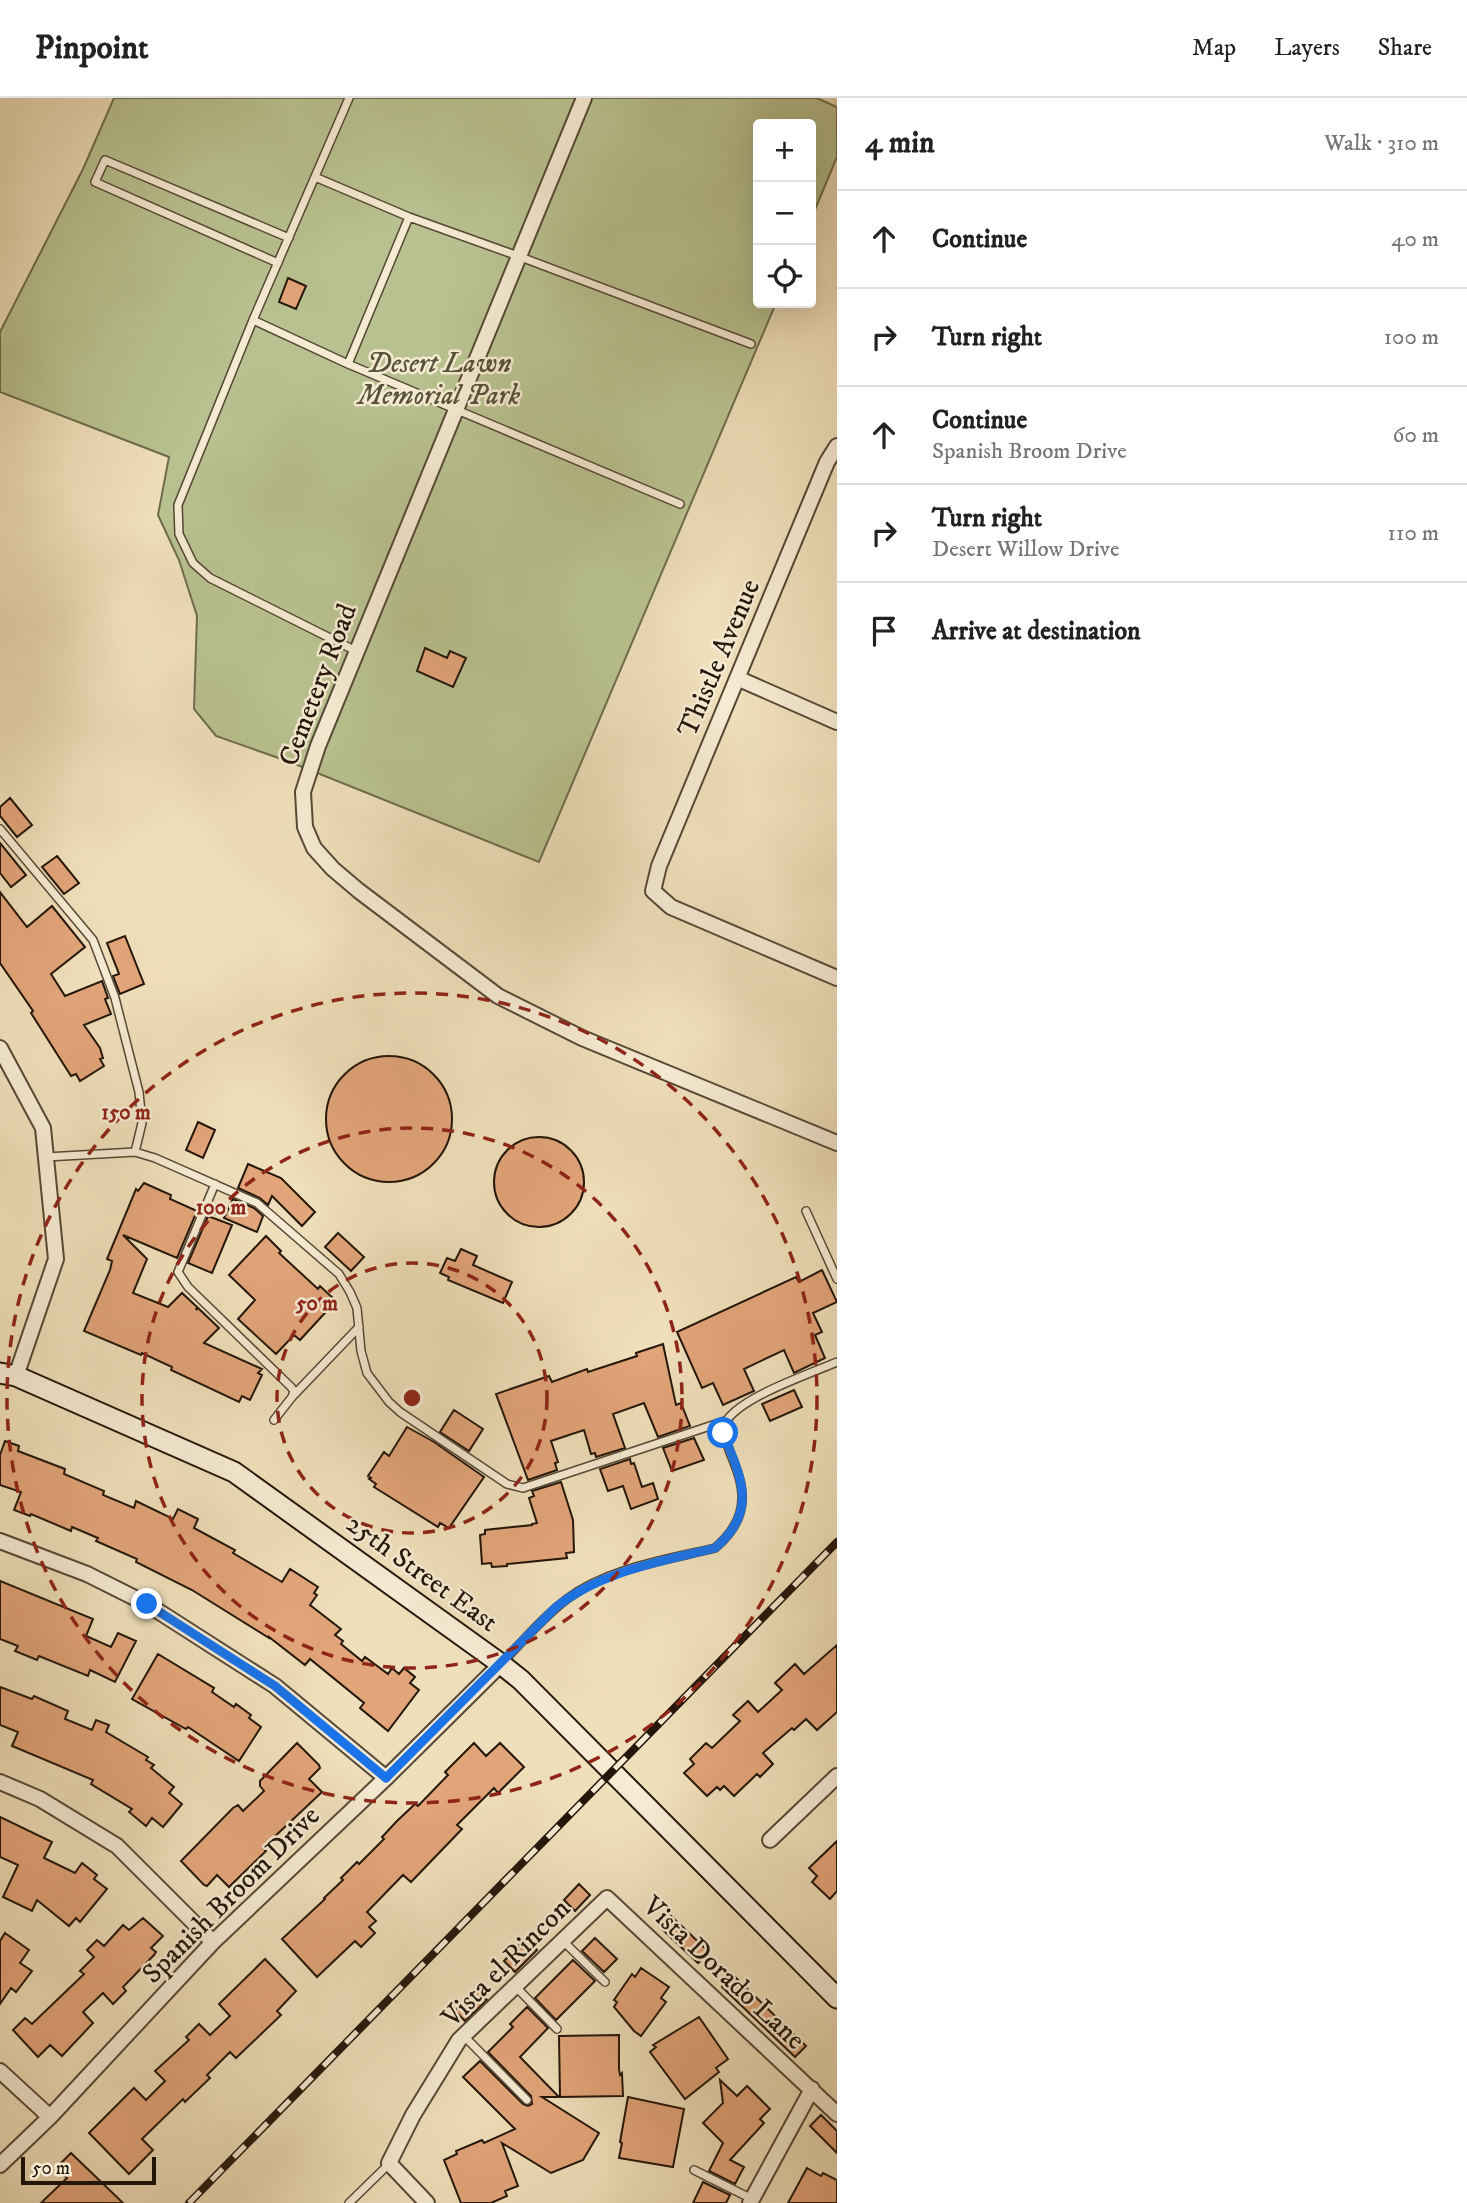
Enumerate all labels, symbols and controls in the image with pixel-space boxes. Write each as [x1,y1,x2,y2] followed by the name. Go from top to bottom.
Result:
[35,28,149,69] text: Pinpoint
[1192,33,1236,63] text: Map
[1274,33,1340,63] text: Layers
[1378,33,1432,63] text: Share
[753,119,816,308] map controls
[753,119,816,182] button: +
[865,125,935,162] text: 4 min
[1324,129,1439,158] text: Walk · 310 m
[753,182,816,245] button: −
[865,220,903,258] icon: ahead
[932,223,1027,256] text: Continue
[1391,225,1439,254] text: 40 m
[753,245,816,308] button: locate
[865,318,903,356] icon: right
[932,321,1042,354] text: Turn right
[1384,323,1439,352] text: 100 m
[356,346,521,413] park label: Desert Lawn Memorial Park
[932,404,1027,437] text: Continue
[865,416,903,454] icon: ahead
[1392,421,1439,450] text: 60 m
[932,437,1127,466] text: Spanish Broom Drive
[932,502,1042,535] text: Turn right
[865,514,903,552] icon: right
[1388,519,1439,548] text: 110 m
[932,535,1119,564] text: Desert Willow Drive
[670,574,768,742] street label: Thistle Avenue
[271,599,365,771] street label: Cemetery Road
[865,612,903,650] icon: arrive
[932,615,1141,648] text: Arrive at destination
[101,1100,151,1126] text: 150 m
[196,1195,246,1221] text: 100 m
[295,1291,338,1317] text: 50 m
[400,1386,424,1410] centre of rings
[707,1417,738,1448] route start
[339,1506,505,1640] street label: 25th Street East
[131,1588,162,1619] route end
[135,1799,327,1991] street label: Spanish Broom Drive
[635,1888,813,2057] street label: Vista Dorado Lane
[434,1891,578,2035] street label: Vista el Rincon
[21,2154,156,2186] scale bar
[32,2157,70,2180] text: 50 m

